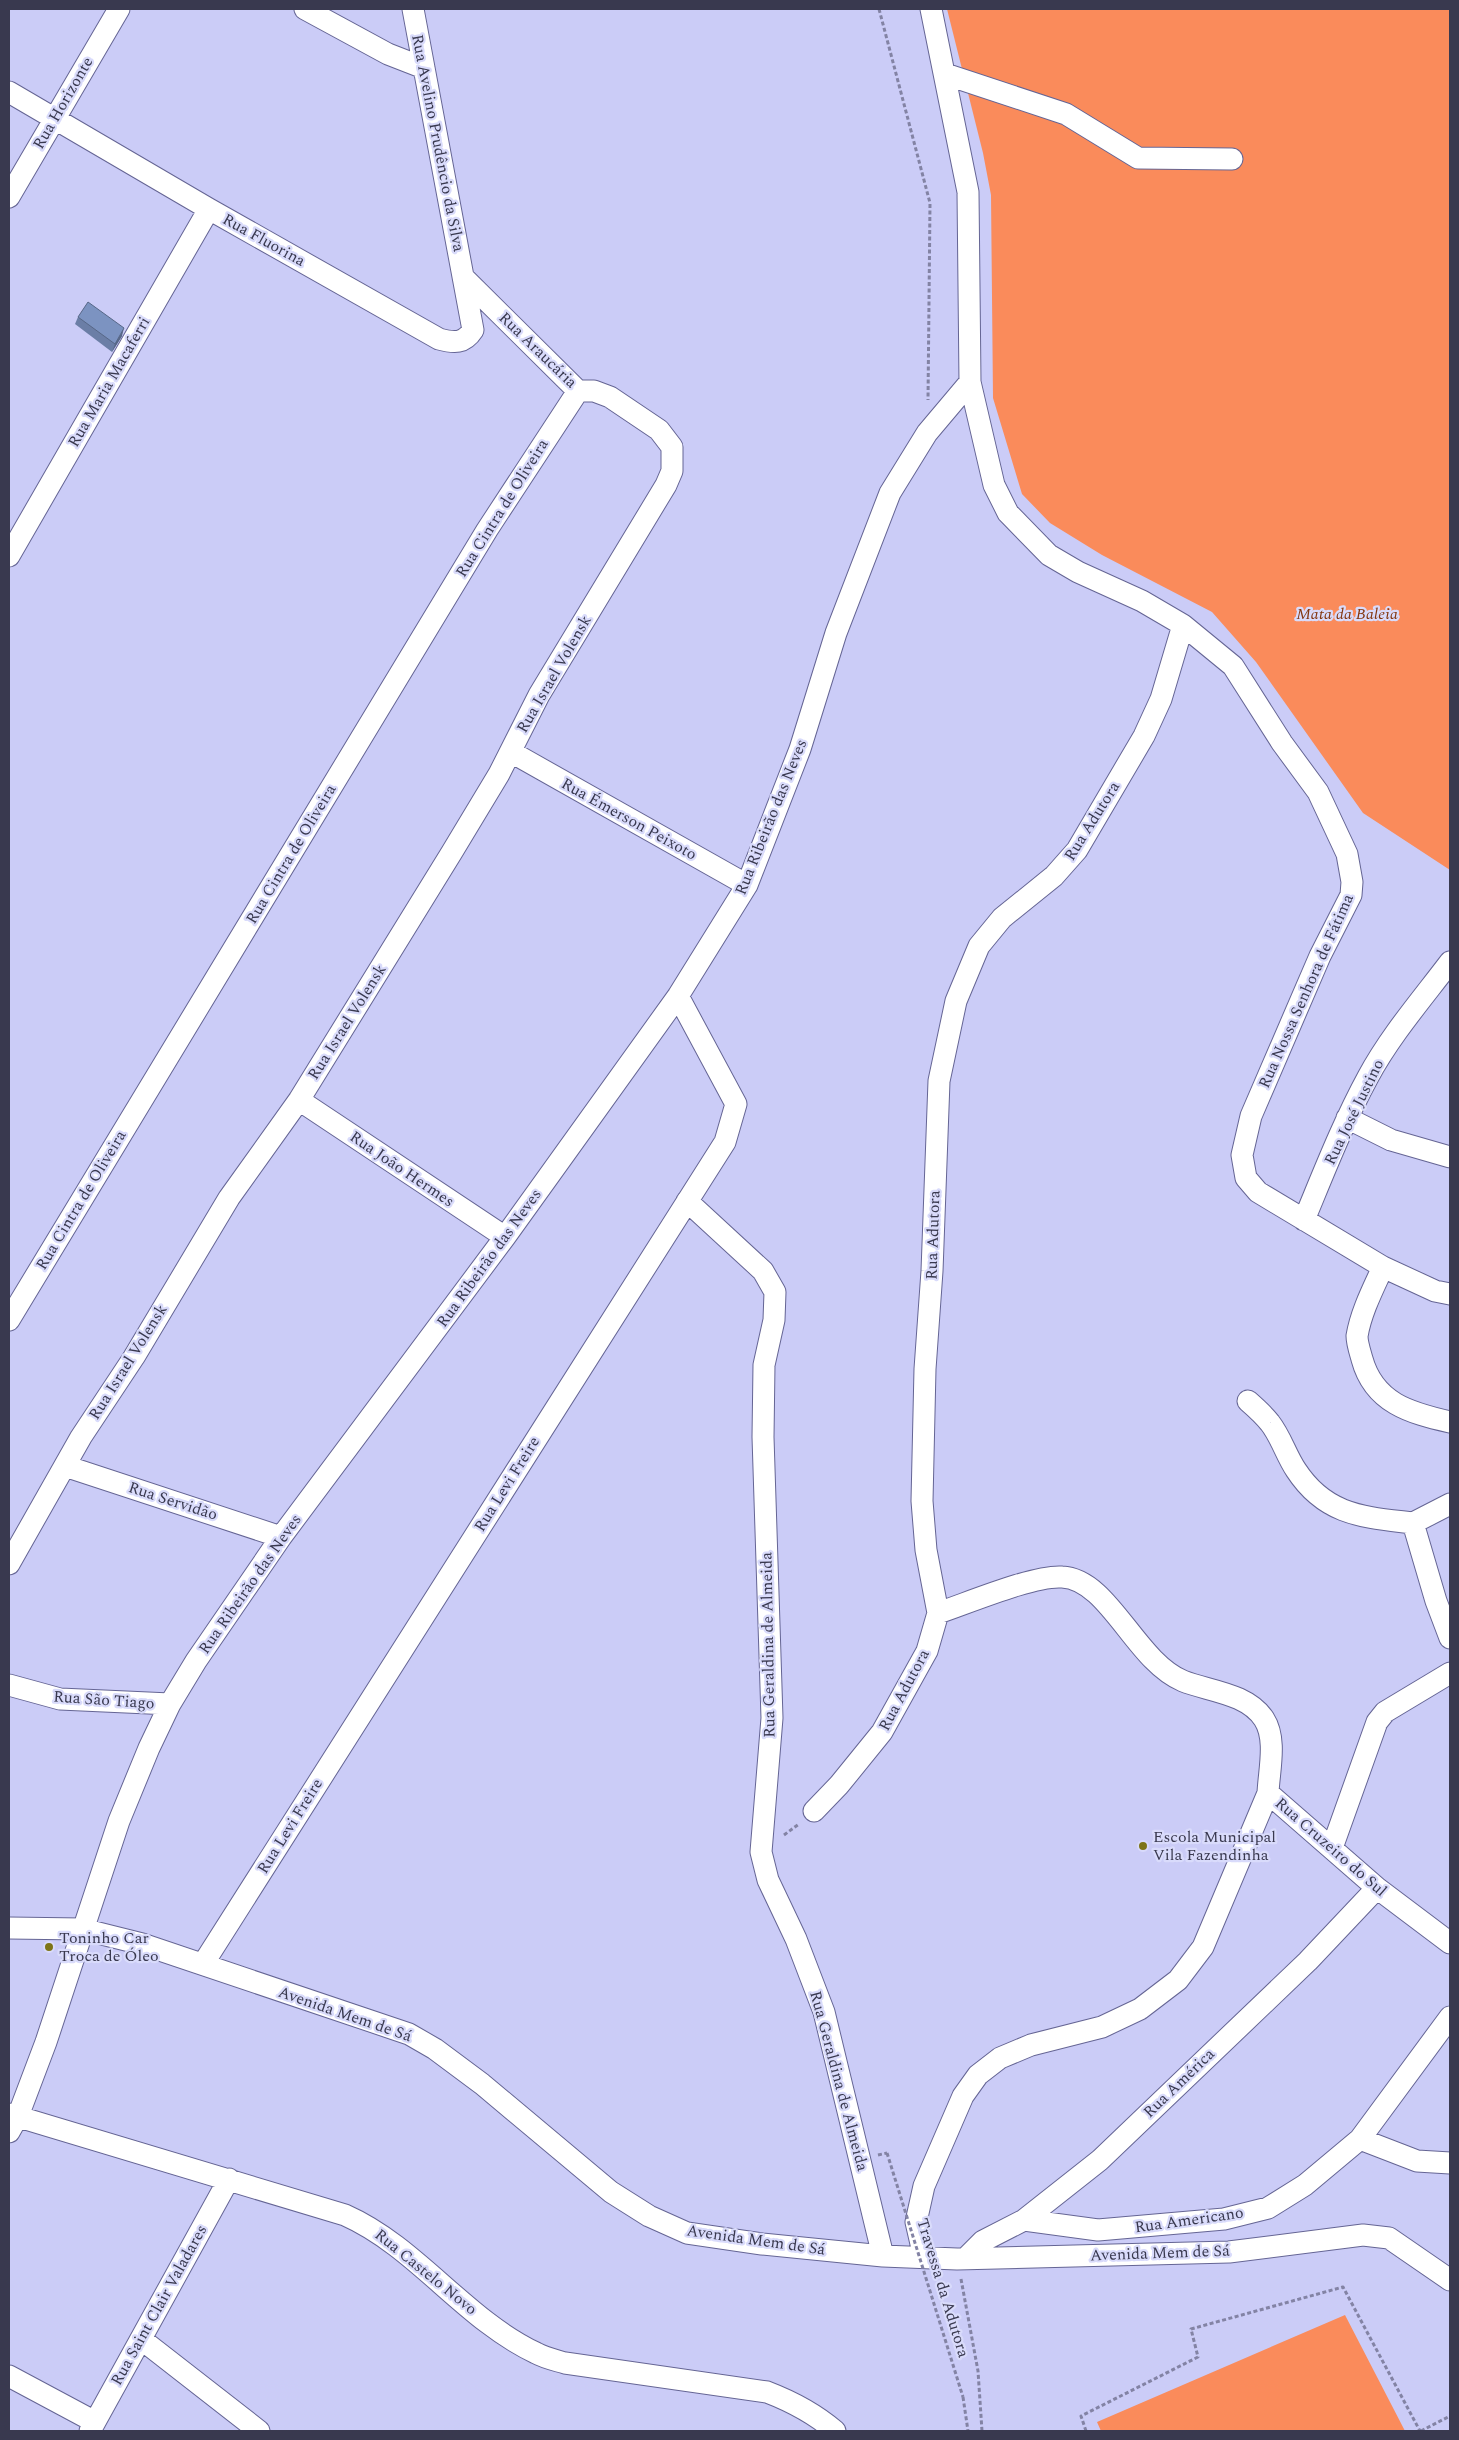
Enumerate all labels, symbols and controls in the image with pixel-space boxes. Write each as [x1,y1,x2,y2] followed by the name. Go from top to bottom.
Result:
[405,32,471,254] street label: Rua Avelino Prudêncio da Silva
[27,52,99,154] street label: Rua Horizonte
[218,207,310,273] street label: Rua Fluorina
[493,306,583,394] street label: Rua Araucária
[62,312,156,452] street label: Rua Maria Macaferri
[450,434,555,582] street label: Rua Cintra de Oliveira
[1296,602,1398,626] park label: Mata da Baleia
[510,611,598,737] street label: Rua Israel Volensk
[729,735,813,899] street label: Rua Ribeirão das Neves
[557,772,701,866] street label: Rua Émerson Peixoto
[1058,776,1126,865] street label: Rua Adutora
[240,779,342,929] street label: Rua Cintra de Oliveira
[1252,890,1360,1092] street label: Rua Nossa Senhora de Fátima
[302,959,392,1085] street label: Rua Israel Volensk
[1318,1055,1390,1169] street label: Rua José Justino
[30,1125,132,1275] street label: Rua Cintra de Oliveira
[345,1125,459,1213] street label: Rua João Hermes
[430,1184,548,1332] street label: Rua Ribeirão das Neves
[919,1190,947,1280] street label: Rua Adutora
[83,1299,173,1425] street label: Rua Israel Volensk
[468,1432,546,1536] street label: Rua Levi Freire
[125,1475,221,1527] street label: Rua Servidão
[192,1509,308,1659] street label: Rua Ribeirão das Neves
[754,1552,782,1738] street label: Rua Geraldina de Almeida
[872,1645,936,1735] street label: Rua Adutora
[53,1684,155,1716] street label: Rua São Tiago
[251,1774,329,1878] street label: Rua Levi Freire
[1270,1792,1392,1902] street label: Rua Cruzeiro do Sul
[1153,1825,1276,1867] place label: Escola Municipal Vila Fazendinha
[1137,1840,1149,1852] marker: Escola Municipal Vila Fazendinha
[59,1926,159,1968] place label: Toninho Car Troca de Óleo
[43,1941,55,1953] marker: Toninho Car Troca de Óleo
[275,1980,415,2048] street label: Avenida Mem de Sá
[803,1988,875,2174] street label: Rua Geraldina de Almeida
[1138,2042,1220,2123] street label: Rua América
[1133,2200,1245,2240] street label: Rua Americano
[910,2215,976,2361] street label: Travessa da Adutora
[685,2218,827,2262] street label: Avenida Mem de Sá
[105,2220,213,2390] street label: Rua Saint Clair Valadares
[369,2223,483,2321] street label: Rua Castelo Novo
[1090,2239,1231,2267] street label: Avenida Mem de Sá

